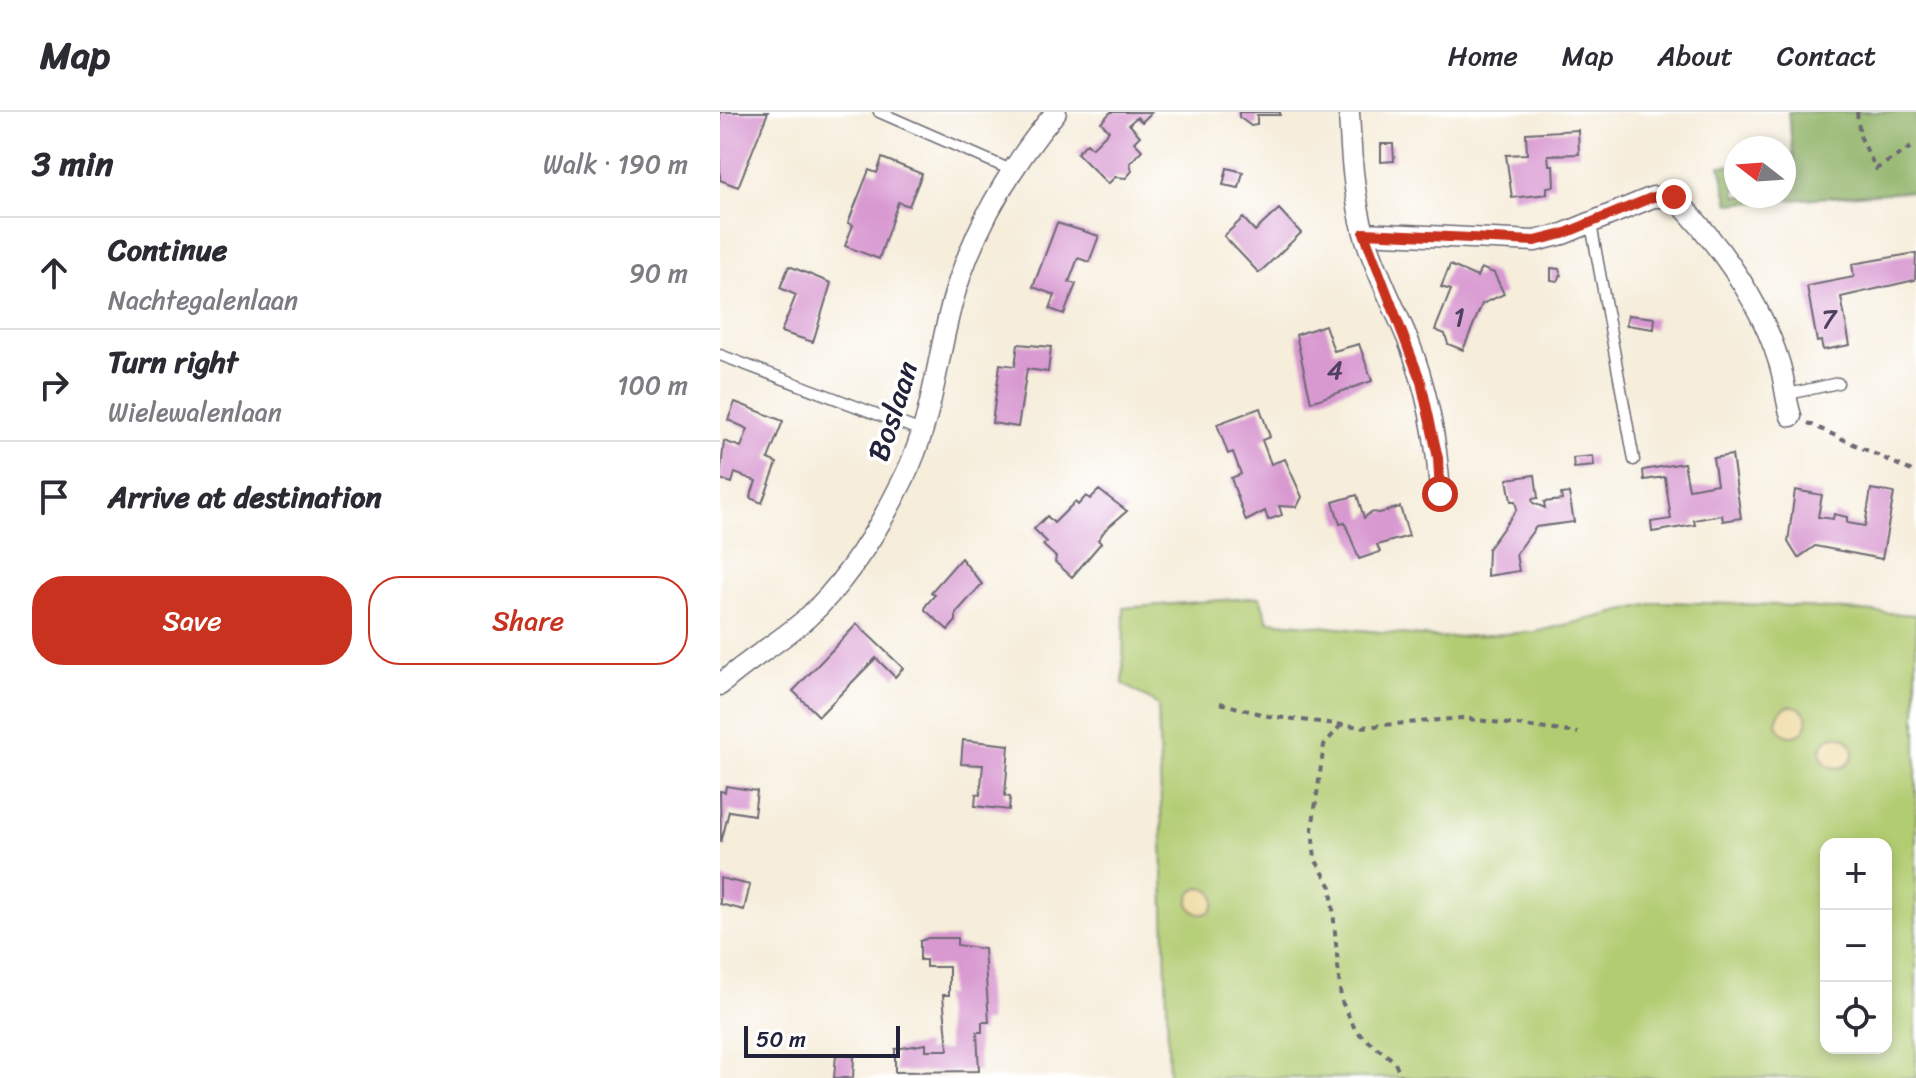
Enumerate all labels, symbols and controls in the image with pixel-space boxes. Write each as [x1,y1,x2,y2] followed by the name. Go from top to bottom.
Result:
[40,22,110,89] text: Map
[1448,31,1518,80] text: Home
[1562,31,1613,80] text: Map
[1657,31,1733,80] text: About
[1777,31,1876,80] text: Contact
[32,134,113,194] text: 3 min
[1724,136,1796,208] north arrow
[543,141,688,187] text: Walk · 190 m
[1656,179,1692,215] route end
[108,223,227,277] text: Continue
[629,250,688,296] text: 90 m
[32,251,76,295] icon: ahead
[108,277,298,323] text: Nachtegalenlaan
[1453,294,1465,340] house number: 1
[1822,296,1839,342] house number: 7
[108,335,238,389] text: Turn right
[1327,347,1343,393] house number: 4
[851,354,935,468] street label: Boslaan
[617,362,688,408] text: 100 m
[32,363,76,407] icon: right
[108,389,282,435] text: Wielewalenlaan
[108,470,382,524] text: Arrive at destination
[32,475,76,519] icon: arrive
[1422,476,1458,512] route start
[32,576,352,665] button: Save
[368,576,688,665] button: Share
[1820,838,1892,1054] map controls
[1820,838,1892,910] button: +
[1820,910,1892,982] button: −
[1820,982,1892,1054] button: locate
[756,1020,806,1059] text: 50 m
[744,1022,900,1058] scale bar

